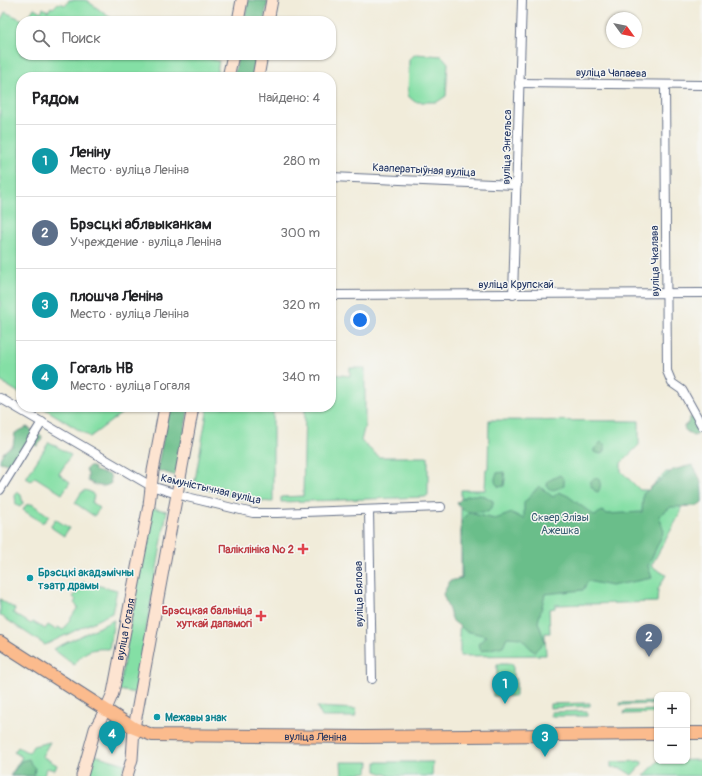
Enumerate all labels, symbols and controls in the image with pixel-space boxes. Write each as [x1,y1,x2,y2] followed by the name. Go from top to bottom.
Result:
[606,12,642,48] north arrow
[16,16,336,60] search box
[30,27,52,49] icon: search
[62,29,101,48] text: Поиск
[576,66,646,80] street label: вуліца Чапаева
[32,88,79,109] text: Рядом
[258,90,320,106] text: Найдено: 4
[500,109,514,185] street label: вуліца Энгельса
[70,143,110,162] text: Леніну
[42,153,48,169] text: 1
[283,153,320,169] text: 280 m
[372,161,476,179] street label: Кааператыўная вуліца
[70,162,189,178] text: Место · вуліца Леніна
[70,215,212,234] text: Брэсцкі аблвыканкам
[41,225,49,241] text: 2
[281,225,320,241] text: 300 m
[648,225,662,297] street label: вуліца Чкалава
[70,234,222,250] text: Учреждение · вуліца Леніна
[478,278,554,291] street label: вуліца Крупскай
[70,287,163,306] text: плошча Леніна
[41,297,49,313] text: 3
[282,297,320,313] text: 320 m
[70,306,189,322] text: Место · вуліца Леніна
[350,310,370,330] your location
[70,359,133,378] text: Гогаль НВ
[41,369,49,385] text: 4
[282,369,320,385] text: 340 m
[70,378,190,394] text: Место · вуліца Гогаля
[160,471,262,507] street label: Камуністычная вуліца
[531,511,589,537] park label: Сквер Элізы Ажешка
[219,543,294,556] place label: Паліклініка № 2
[297,543,309,555] marker: Паліклініка № 2
[352,561,366,627] street label: вуліца Бялова
[38,566,134,592] place label: Брэсцкі акадэмічны тэатр драмы
[25,573,35,583] marker: Брэсцкі акадэмічны тэатр драмы
[113,597,138,662] street label: вуліца Гогаля
[162,604,252,630] place label: Брэсцкая бальніца хуткай дапамогі
[255,610,267,622] marker: Брэсцкая бальніца хуткай дапамогі
[636,624,662,657] pin: 2
[492,671,518,704] pin: 1
[654,692,690,764] map controls
[654,692,690,728] button: +
[165,711,227,724] place label: Межавы знак
[152,712,162,722] marker: Межавы знак
[99,721,125,754] pin: 4
[532,724,558,757] pin: 3
[654,728,690,764] button: −
[284,730,347,743] street label: вуліца Леніна

